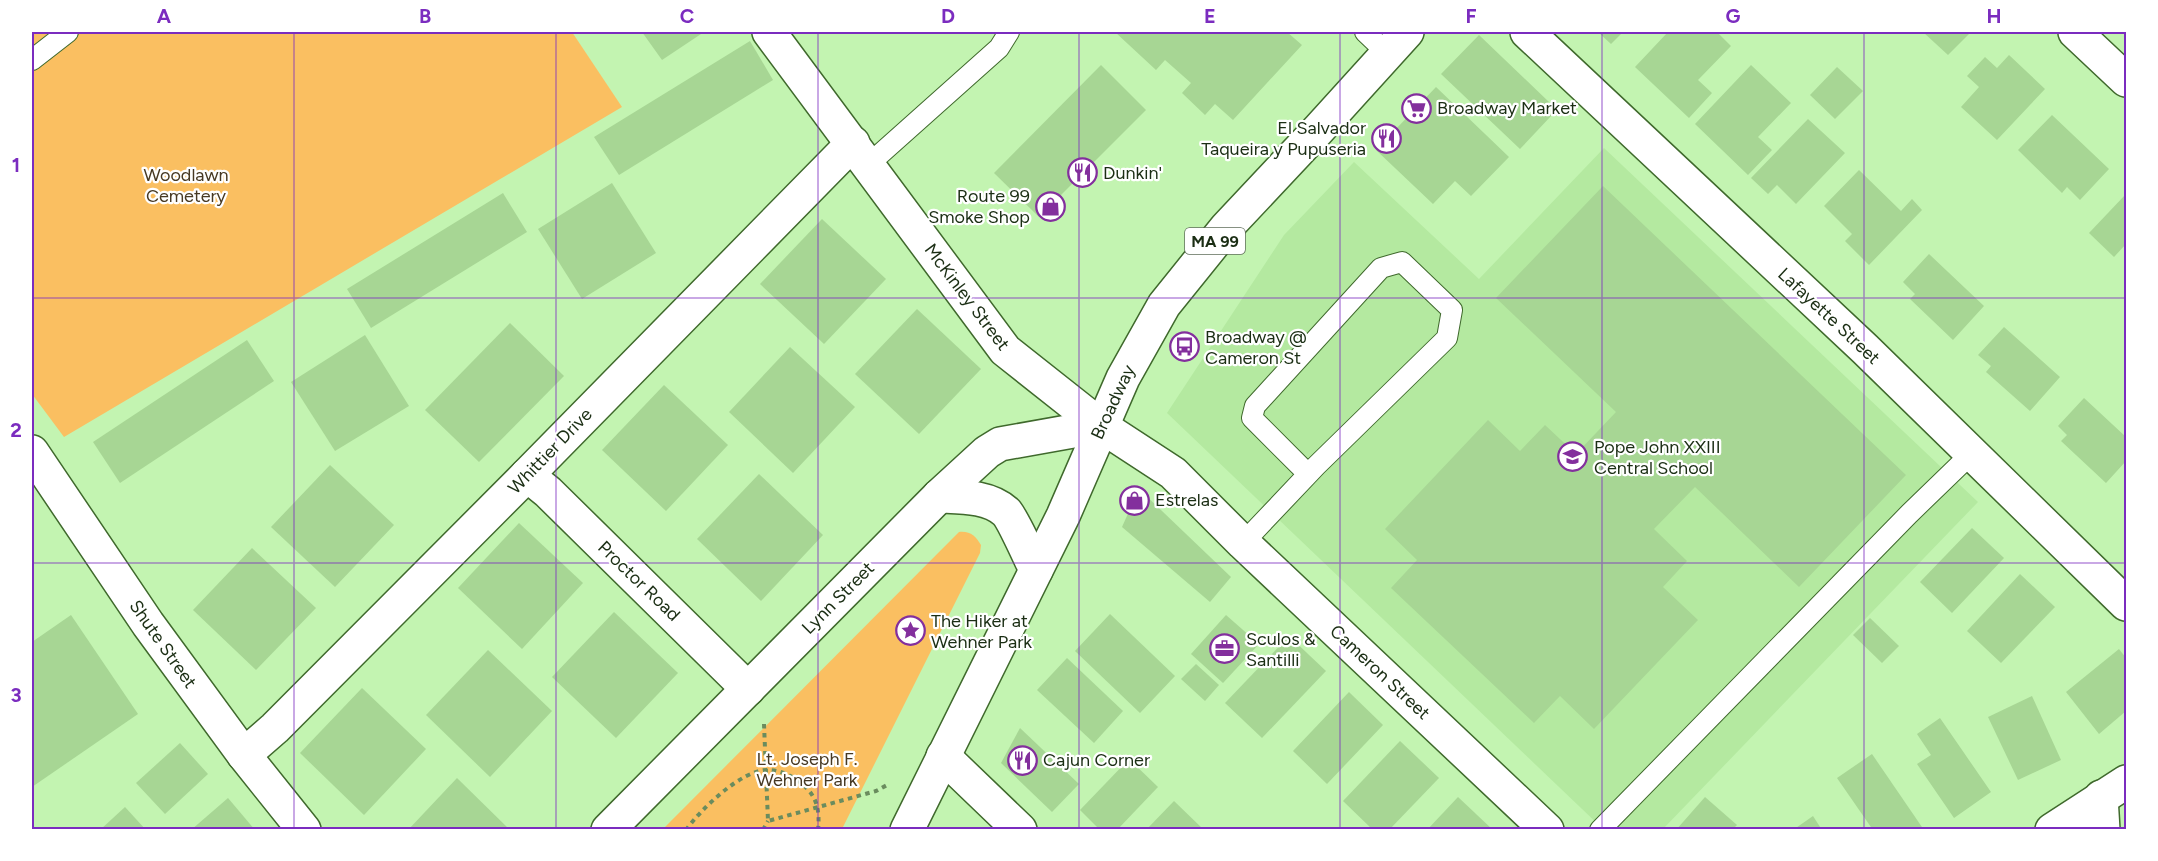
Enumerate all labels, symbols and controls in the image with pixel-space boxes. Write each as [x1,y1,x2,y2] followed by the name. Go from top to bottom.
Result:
[157,4,172,28] text: A
[419,4,431,28] text: B
[680,4,694,28] text: C
[941,4,955,28] text: D
[1204,4,1216,28] text: E
[1465,4,1477,28] text: F
[1726,4,1741,28] text: G
[1987,4,2002,28] text: H
[1400,92,1432,124] supermarket icon: Broadway Market
[1437,97,1577,119] place label: Broadway Market
[1201,117,1366,160] place label: El Salvador Taqueira y Pupuseria
[1371,122,1403,154] restaurant icon: El Salvador Taqueira y Pupuseria
[12,153,20,177] text: 1
[1066,157,1098,189] restaurant icon: Dunkin'
[1103,162,1162,184] place label: Dunkin'
[143,164,229,207] park label: Woodlawn Cemetery
[928,185,1030,228] place label: Route 99 Smoke Shop
[1035,190,1067,222] shop icon: Route 99 Smoke Shop
[1185,228,1245,254] road number: MA 99
[920,239,1014,355] street label: McKinley Street
[1773,263,1885,369] street label: Lafayette Street
[1205,326,1307,369] place label: Broadway @ Cameron St
[1168,331,1200,363] bus stop icon: Broadway @ Cameron St
[1086,361,1140,443] street label: Broadway
[503,403,597,499] street label: Whittier Drive
[10,418,22,442] text: 2
[1594,436,1721,479] place label: Pope John XXIII Central School
[1557,441,1589,473] school or university icon: Pope John XXIII Central School
[1118,484,1150,516] shop icon: Estrelas
[1155,489,1218,511] place label: Estrelas
[593,536,685,626] street label: Proctor Road
[797,557,879,639] street label: Lynn Street
[125,596,202,692] street label: Shute Street
[931,610,1032,653] place label: The Hiker at Wehner Park
[894,615,926,647] place icon: The Hiker at Wehner Park
[1325,620,1435,724] street label: Cameron Street
[1246,628,1316,671] place label: Sculos & Santilli
[1209,633,1241,665] office icon: Sculos & Santilli
[10,683,22,707] text: 3
[1006,744,1038,776] restaurant icon: Cajun Corner
[756,748,858,791] park label: Lt. Joseph F. Wehner Park
[1043,749,1150,771] place label: Cajun Corner

